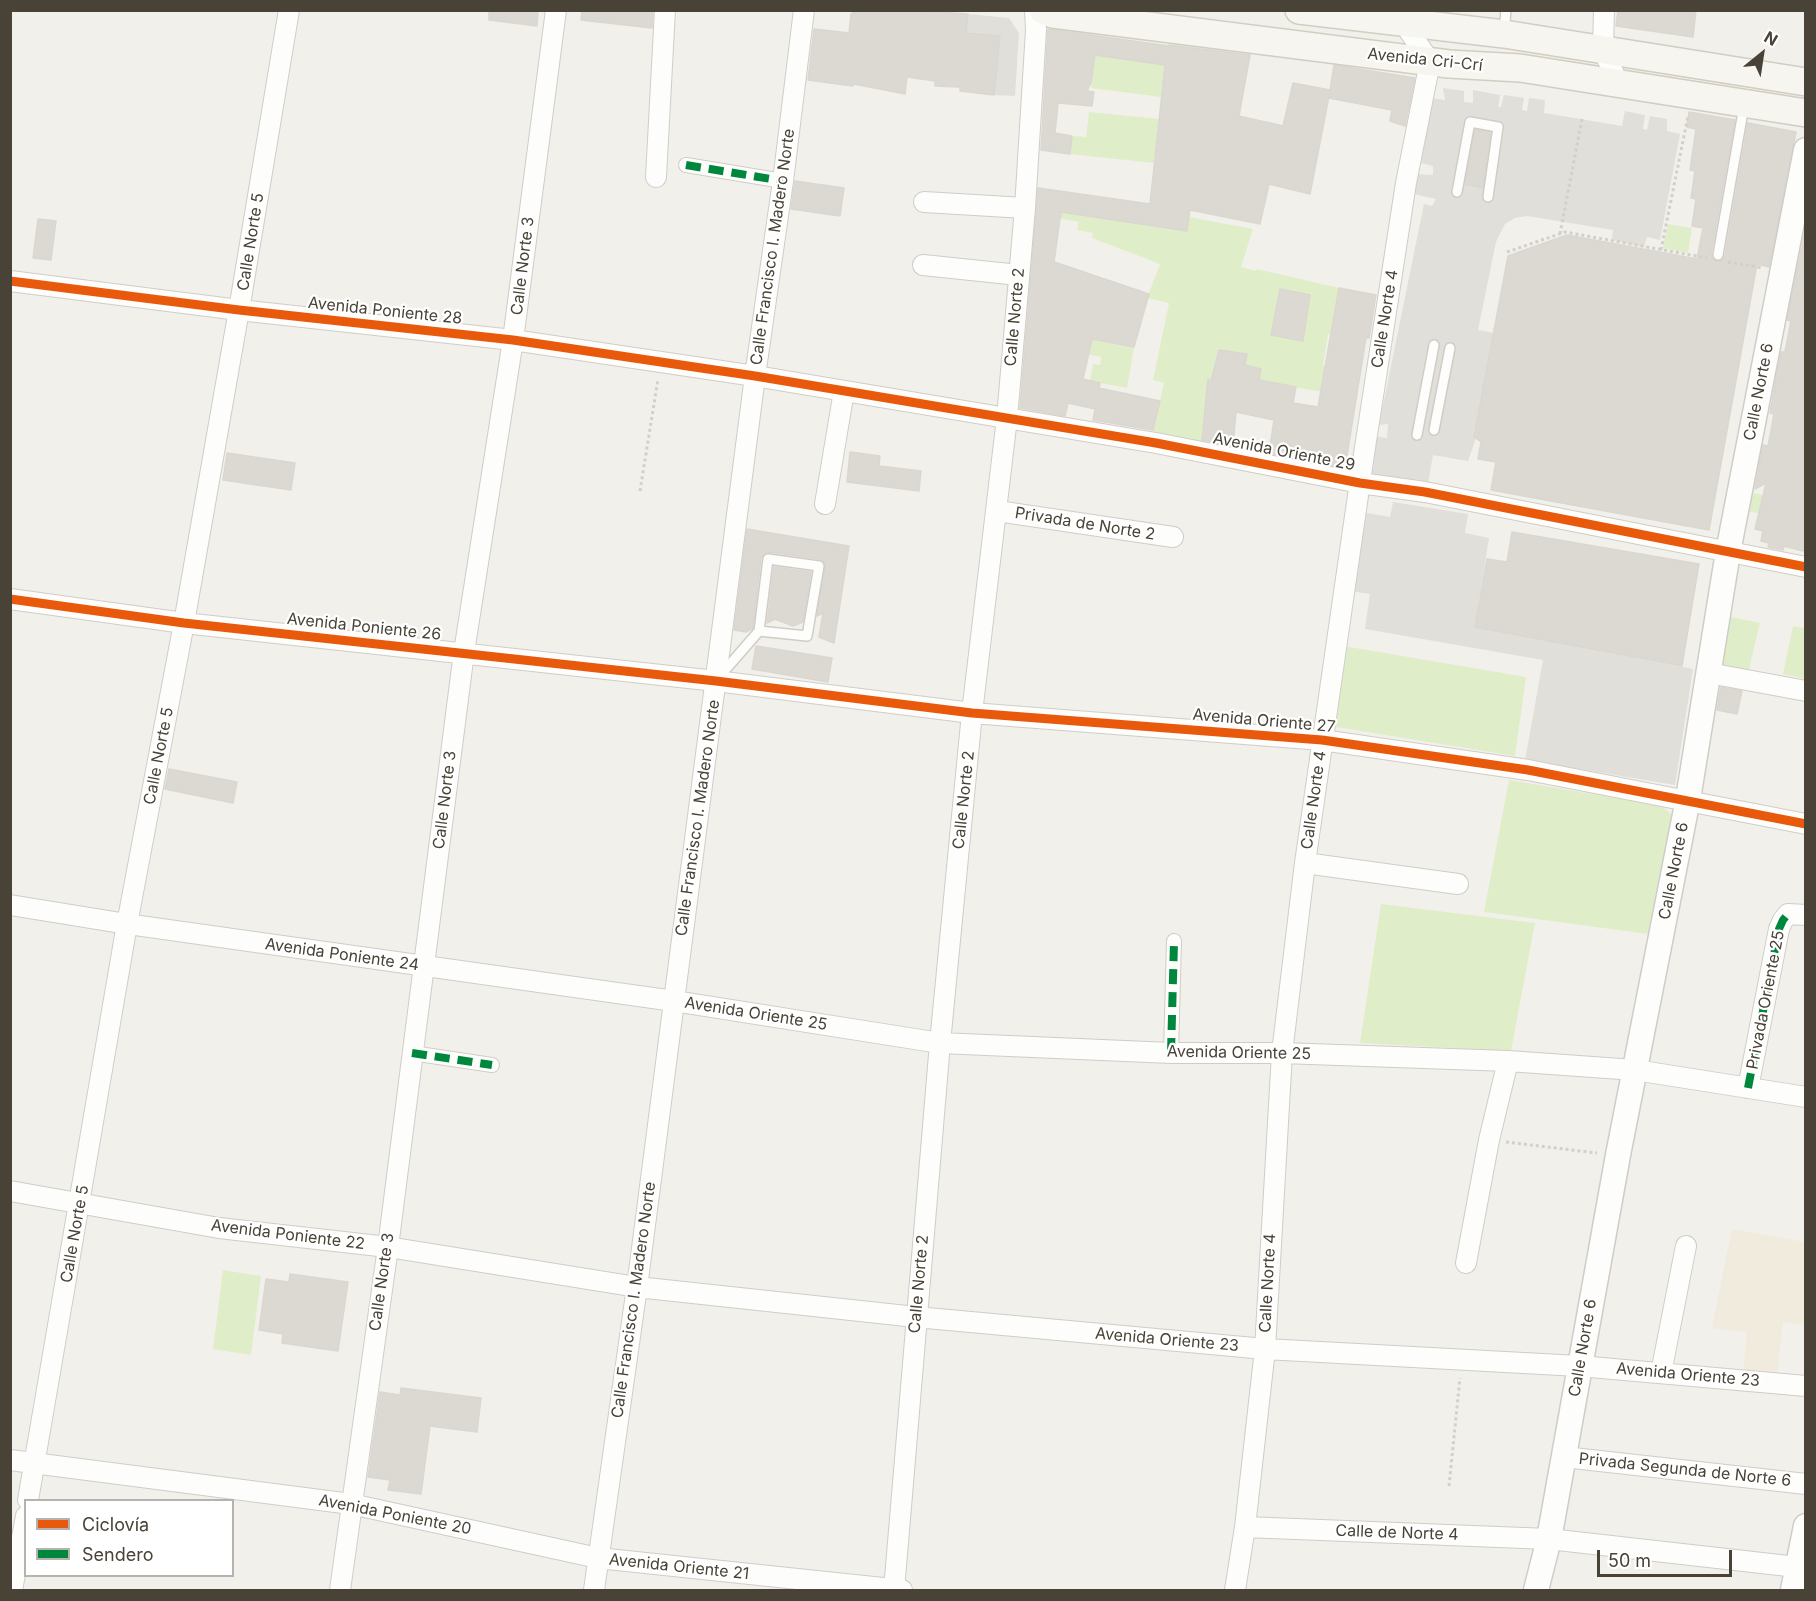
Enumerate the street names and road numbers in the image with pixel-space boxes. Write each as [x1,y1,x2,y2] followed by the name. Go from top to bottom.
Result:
[1367,44,1483,76] street label: Avenida Cri-Crí
[747,128,799,366] street label: Calle Francisco I. Madero Norte
[234,192,268,292] street label: Calle Norte 5
[507,216,539,316] street label: Calle Norte 3
[1001,267,1029,367] street label: Calle Norte 2
[1368,268,1402,370] street label: Calle Norte 4
[307,293,463,329] street label: Avenida Poniente 28
[1740,342,1778,442] street label: Calle Norte 6
[1211,429,1357,475] street label: Avenida Oriente 29
[1013,503,1157,545] street label: Privada de Norte 2
[286,609,442,645] street label: Avenida Poniente 26
[672,699,724,937] street label: Calle Francisco I. Madero Norte
[1192,705,1336,737] street label: Avenida Oriente 27
[140,706,178,806] street label: Calle Norte 5
[1298,749,1330,851] street label: Calle Norte 4
[429,750,461,850] street label: Calle Norte 3
[949,750,979,850] street label: Calle Norte 2
[1655,821,1693,921] street label: Calle Norte 6
[1743,929,1789,1071] street label: Privada Oriente 25
[264,935,420,975] street label: Avenida Poniente 24
[683,993,829,1035] street label: Avenida Oriente 25
[1167,1042,1311,1064] street label: Avenida Oriente 25
[608,1181,660,1419] street label: Calle Francisco I. Madero Norte
[57,1184,93,1284] street label: Calle Norte 5
[210,1216,366,1254] street label: Avenida Poniente 22
[366,1232,398,1332] street label: Calle Norte 3
[1256,1233,1280,1333] street label: Calle Norte 4
[905,1234,933,1334] street label: Calle Norte 2
[1565,1298,1601,1398] street label: Calle Norte 6
[1094,1324,1240,1356] street label: Avenida Oriente 23
[1615,1359,1761,1391] street label: Avenida Oriente 23
[1578,1449,1792,1491] street label: Privada Segunda de Norte 6
[317,1491,473,1539] street label: Avenida Poniente 20
[1335,1521,1459,1545] street label: Calle de Norte 4
[608,1550,750,1584] street label: Avenida Oriente 21

